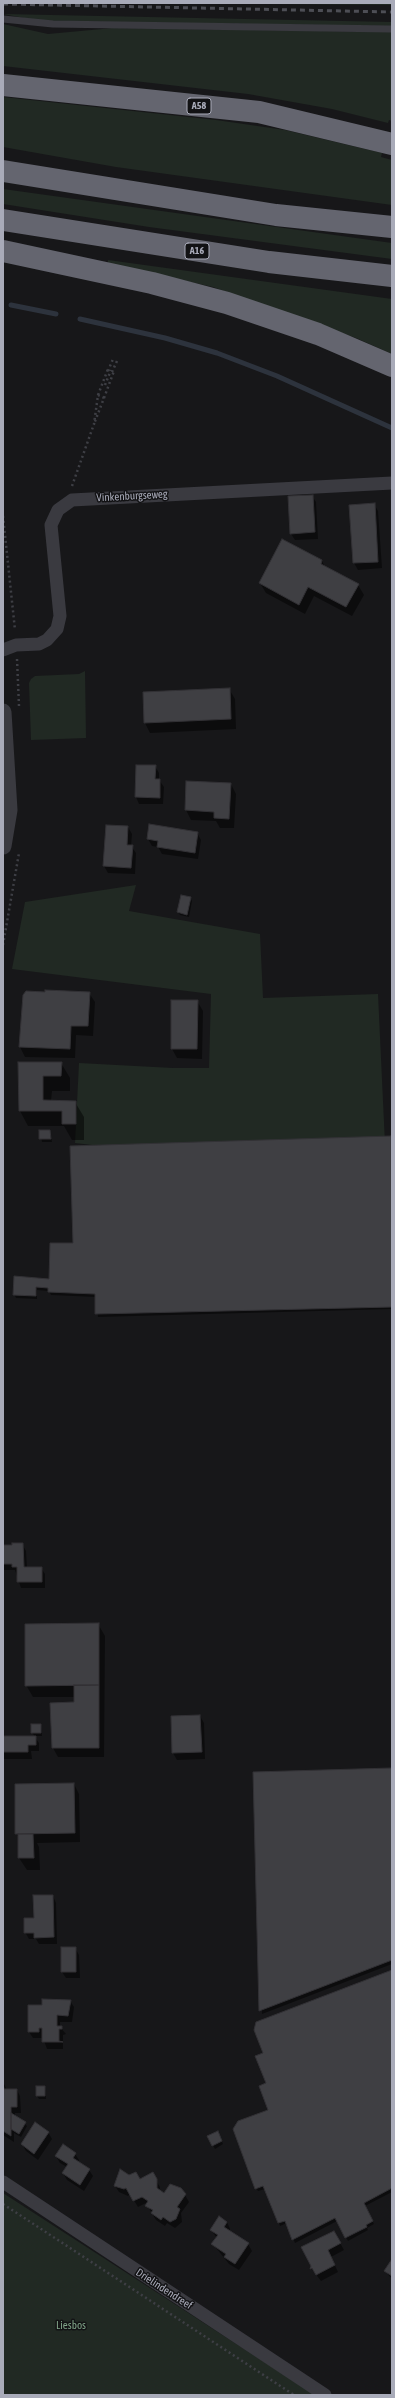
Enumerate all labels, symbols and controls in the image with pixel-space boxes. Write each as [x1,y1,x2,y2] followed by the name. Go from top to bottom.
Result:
[187,98,211,114] road number: A58
[185,243,209,259] road number: A16
[96,488,168,504] street label: Vinkenburgseweg
[133,2266,195,2312] street label: Drielindendreef
[56,2319,86,2333] park label: Liesbos

